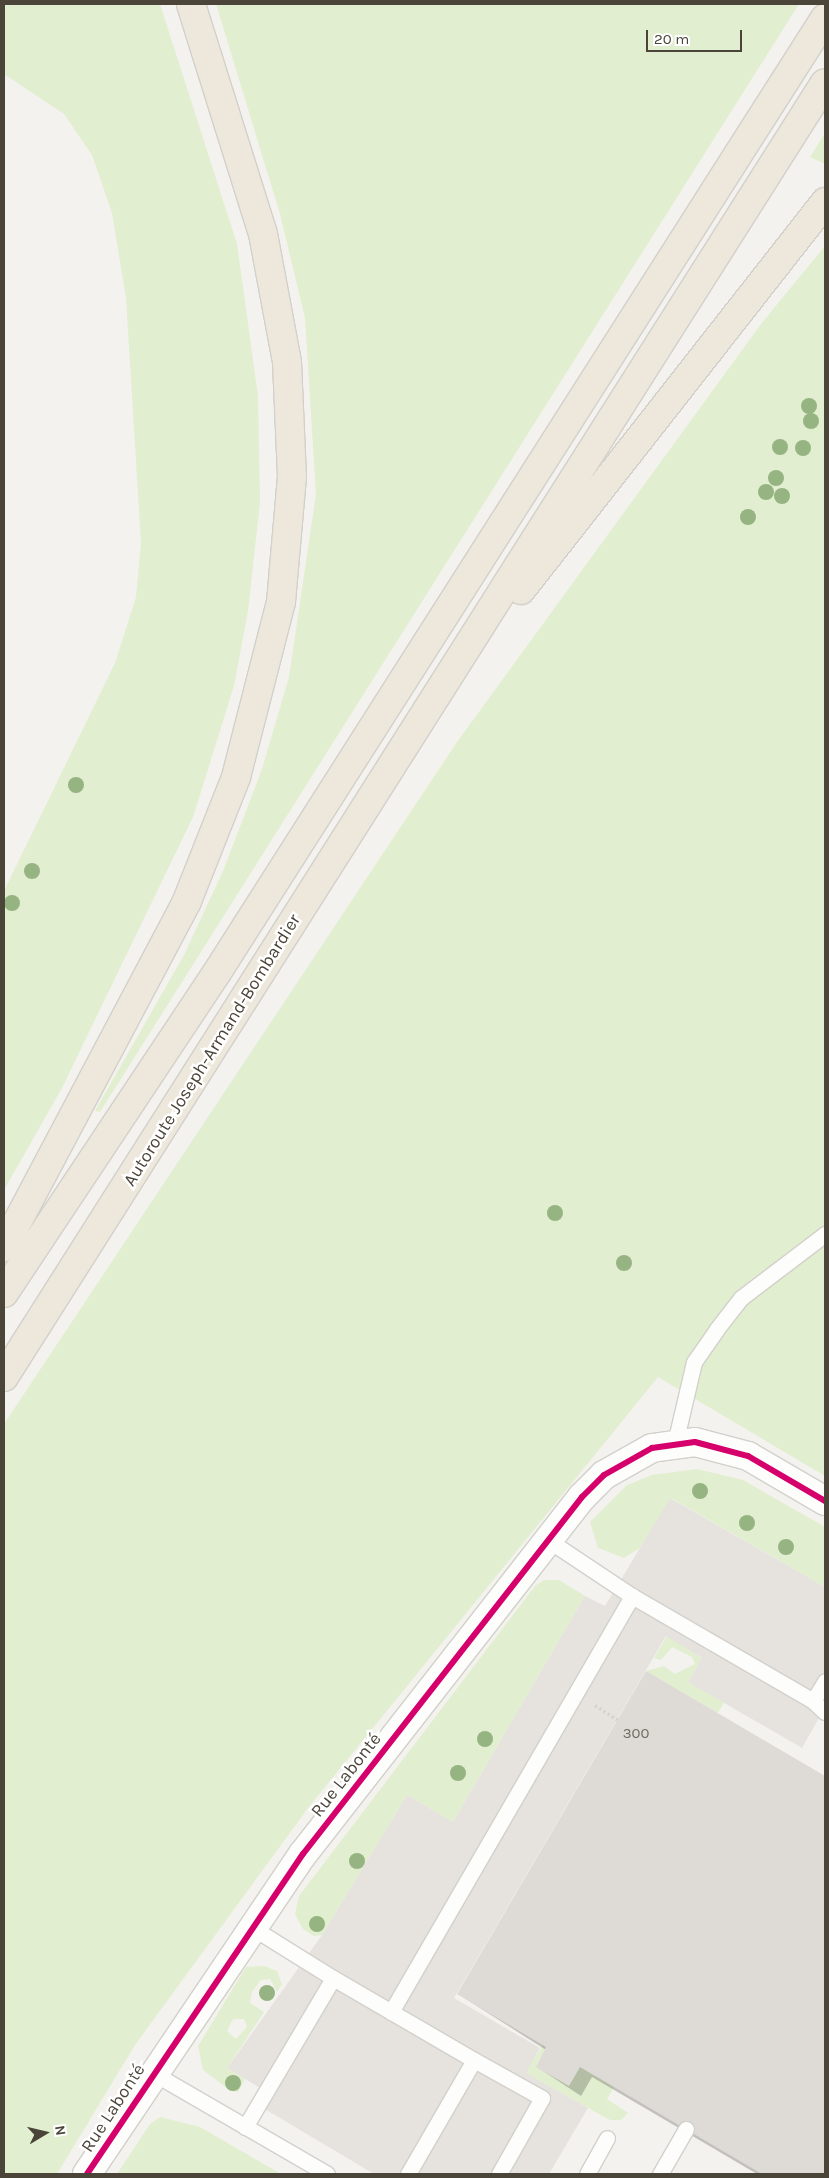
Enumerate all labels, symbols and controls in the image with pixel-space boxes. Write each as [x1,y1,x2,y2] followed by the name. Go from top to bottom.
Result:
[649,20,745,52] scale bar
[654,30,689,48] text: 20 m
[119,910,305,1190] street label: Autoroute Joseph-Armand-Bombardier
[623,1725,649,1743] house number: 300
[306,1729,386,1821] street label: Rue Labonté
[76,2060,150,2156] street label: Rue Labonté
[20,2108,70,2158] north arrow
[51,2124,69,2137] text: N

